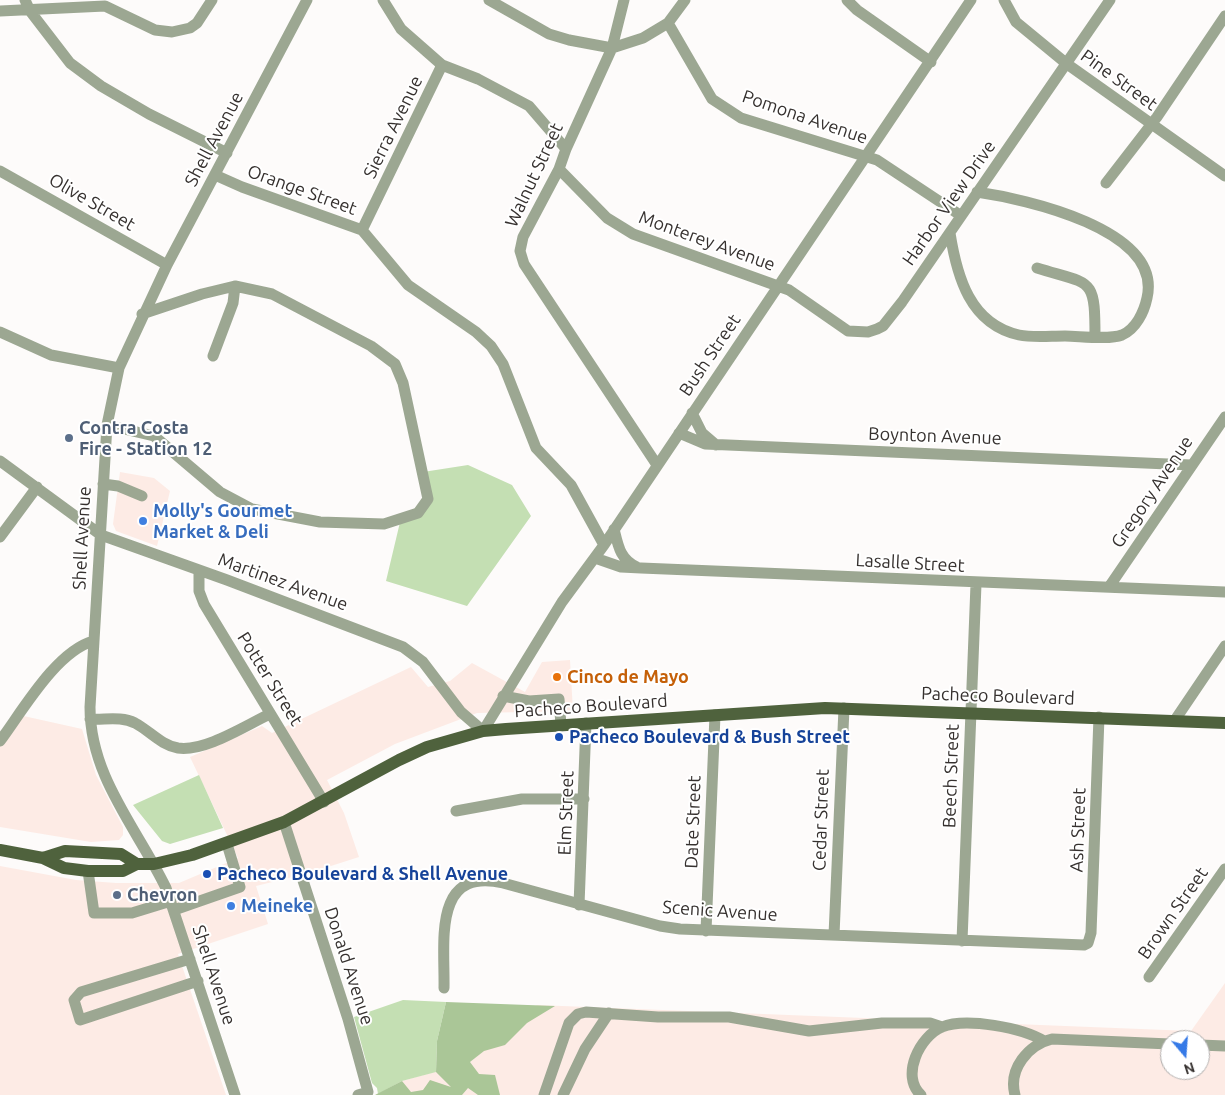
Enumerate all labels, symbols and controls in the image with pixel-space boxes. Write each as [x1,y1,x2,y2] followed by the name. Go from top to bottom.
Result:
[1076,45,1162,115] street label: Pine Street
[359,72,427,182] street label: Sierra Avenue
[739,85,871,149] street label: Pomona Avenue
[180,88,248,190] street label: Shell Avenue
[500,120,568,230] street label: Walnut Street
[898,136,1000,270] street label: Harbor View Drive
[244,160,360,220] street label: Orange Street
[45,169,139,235] street label: Olive Street
[636,206,778,276] street label: Monterey Avenue
[675,310,745,400] street label: Bush Street
[79,417,212,459] place label: Contra Costa Fire - Station 12
[868,423,1002,449] street label: Boynton Avenue
[63,432,75,444] marker: Contra Costa Fire - Station 12
[1107,432,1197,552] street label: Gregory Avenue
[68,486,96,590] street label: Shell Avenue
[153,500,292,542] place label: Molly's Gourmet Market & Deli
[137,515,149,527] marker: Molly's Gourmet Market & Deli
[215,549,351,615] street label: Martinez Avenue
[855,549,965,577] street label: Lasalle Street
[233,628,307,730] street label: Potter Street
[567,666,689,688] place label: Cinco de Mayo
[551,671,563,683] marker: Cinco de Mayo
[921,683,1075,709] street label: Pacheco Boulevard
[514,690,668,722] street label: Pacheco Boulevard
[938,723,964,829] street label: Beech Street
[569,726,850,748] place label: Pacheco Boulevard & Bush Street
[553,731,565,743] marker: Pacheco Boulevard & Bush Street
[808,769,834,871] street label: Cedar Street
[554,770,578,856] street label: Elm Street
[681,775,705,869] street label: Date Street
[1066,787,1090,873] street label: Ash Street
[217,863,508,885] place label: Pacheco Boulevard & Shell Avenue
[1133,863,1213,963] street label: Brown Street
[201,868,213,880] marker: Pacheco Boulevard & Shell Avenue
[127,884,198,906] place label: Chevron
[111,889,123,901] marker: Chevron
[241,895,313,917] place label: Meineke
[662,896,778,926] street label: Scenic Avenue
[225,900,237,912] marker: Meineke
[320,904,378,1028] street label: Donald Avenue
[188,922,240,1028] street label: Shell Avenue
[1160,1030,1210,1080] north arrow
[1182,1059,1197,1078] text: N

